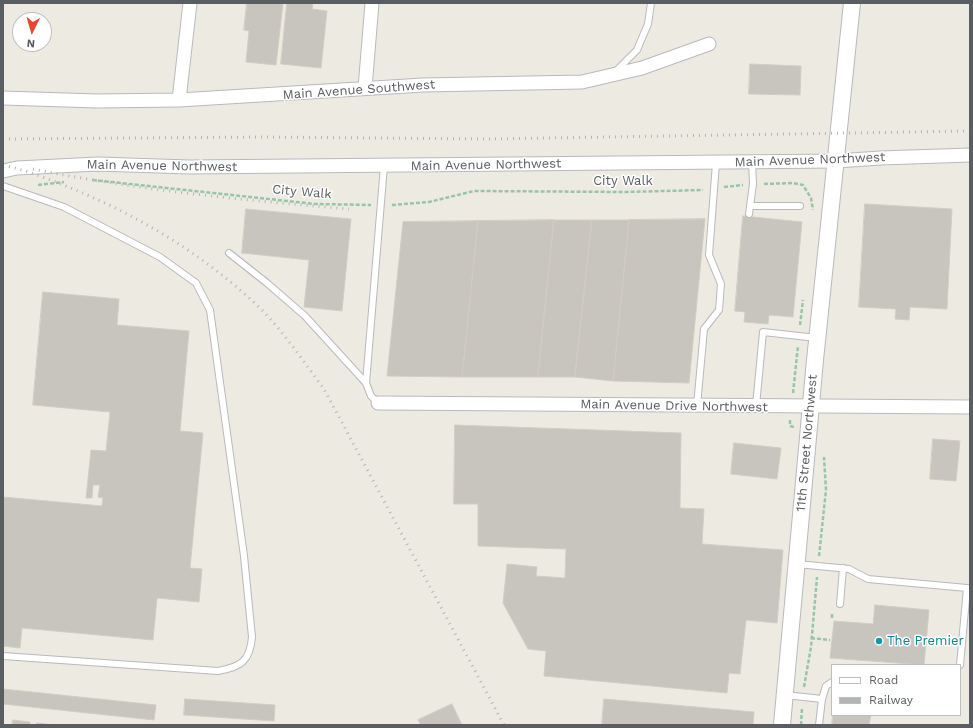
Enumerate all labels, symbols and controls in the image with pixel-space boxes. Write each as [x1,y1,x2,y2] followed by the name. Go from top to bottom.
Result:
[12,12,52,52] north arrow
[26,37,36,50] text: N
[282,77,436,103] street label: Main Avenue Southwest
[734,150,886,170] street label: Main Avenue Northwest
[411,156,561,174] street label: Main Avenue Northwest
[87,157,237,175] street label: Main Avenue Northwest
[593,173,653,189] street label: City Walk
[272,182,332,202] street label: City Walk
[793,374,821,512] street label: 11th Street Northwest
[580,397,768,415] street label: Main Avenue Drive Northwest
[887,633,964,649] place label: The Premier
[874,636,884,646] marker: The Premier
[831,664,961,716] legend
[869,673,898,687] text: Road
[869,693,913,707] text: Railway

